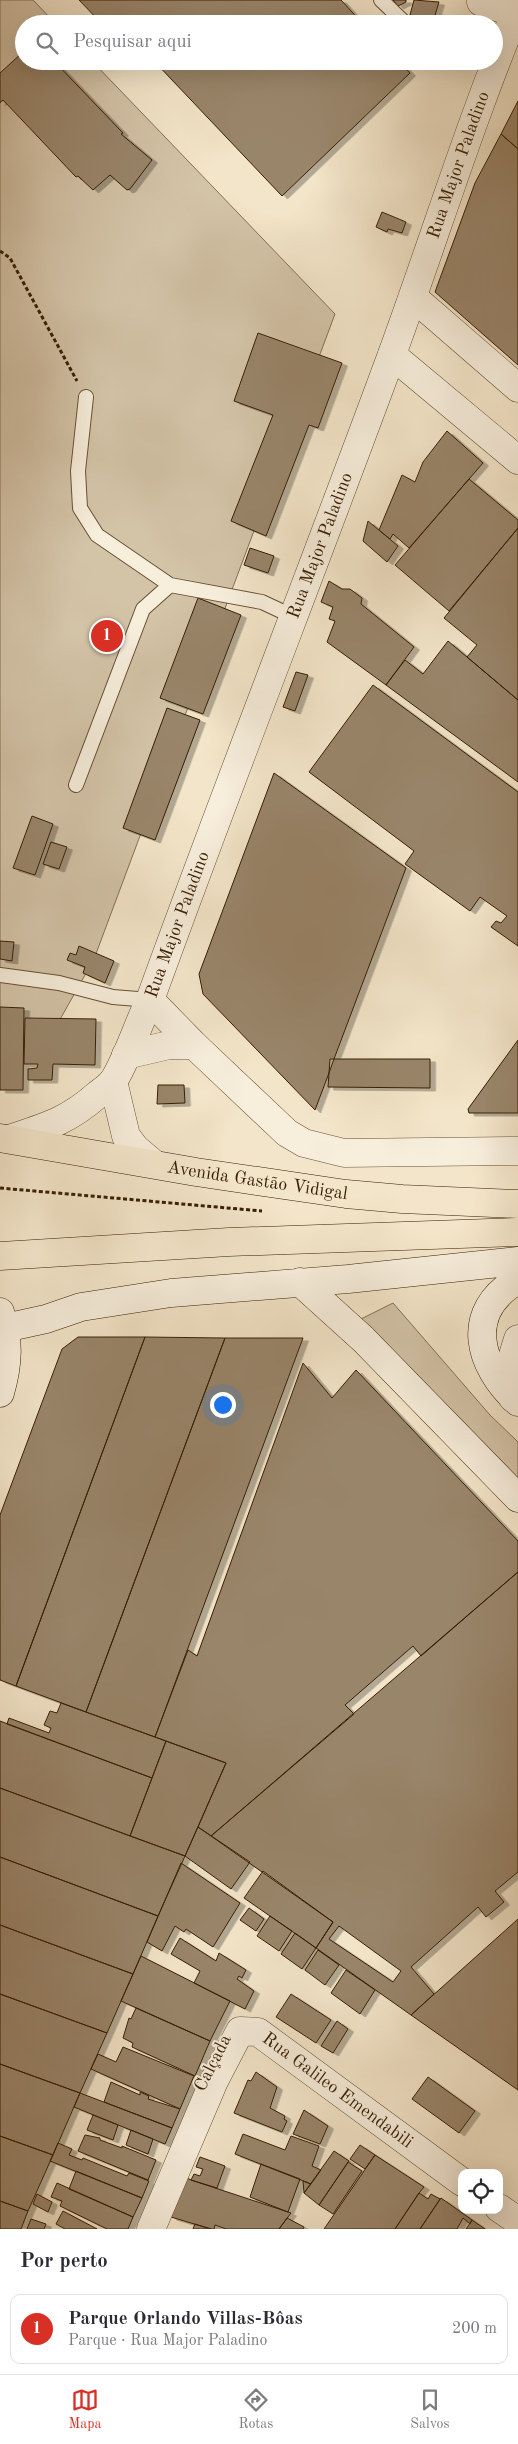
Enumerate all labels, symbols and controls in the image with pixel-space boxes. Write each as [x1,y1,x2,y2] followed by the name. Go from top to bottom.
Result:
[15,15,503,70] search box
[33,29,61,57] icon: search
[73,33,192,52] text: Pesquisar aqui
[424,89,493,241] street label: Rua Major Paladino
[285,470,356,621] street label: Rua Major Paladino
[91,617,123,655] pin: 1
[142,849,213,1000] street label: Rua Major Paladino
[166,1158,349,1203] street label: Avenida Gastão Vidigal
[210,1392,236,1418] your location
[259,2029,416,2152] street label: Rua Galileo Emendabili
[191,2032,235,2094] street label: Calçada
[458,2169,503,2214] map controls
[458,2169,503,2214] button: locate
[20,2251,108,2272] text: Por perto
[68,2310,303,2329] text: Parque Orlando Villas-Bôas
[32,2321,42,2337] text: 1
[452,2321,497,2337] text: 200 m
[68,2333,267,2349] text: Parque · Rua Major Paladino
[69,2386,101,2433] tab: Mapa
[238,2386,273,2433] tab: Rotas
[410,2386,449,2433] tab: Salvos

